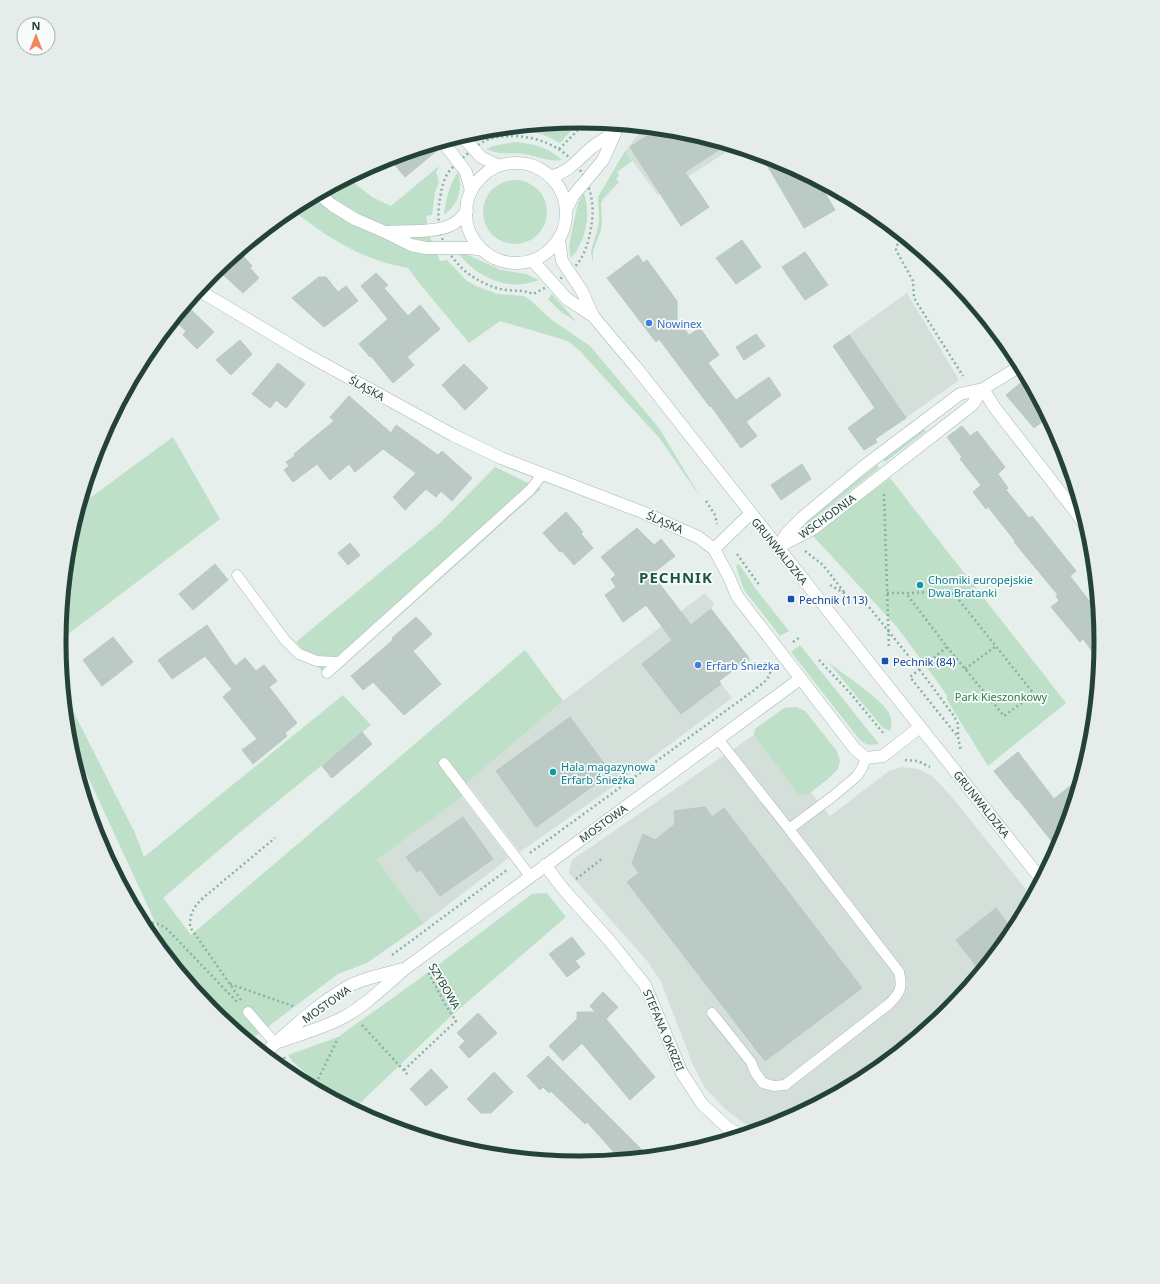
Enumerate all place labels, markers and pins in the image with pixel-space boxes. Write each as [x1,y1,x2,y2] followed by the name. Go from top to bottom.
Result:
[657,316,702,331] place label: Nowinex
[644,318,654,328] marker: Nowinex
[928,572,1033,600] place label: Chomiki europejskie Dwa Bratanki
[915,580,925,590] marker: Chomiki europejskie Dwa Bratanki
[799,592,868,607] place label: Pechnik (113)
[786,594,796,604] marker: Pechnik (113)
[893,654,956,669] place label: Pechnik (84)
[880,656,890,666] marker: Pechnik (84)
[706,658,780,673] place label: Erfarb Śnieżka
[693,660,703,670] marker: Erfarb Śnieżka
[561,759,655,787] place label: Hala magazynowa Erfarb Śnieżka
[548,767,558,777] marker: Hala magazynowa Erfarb Śnieżka

